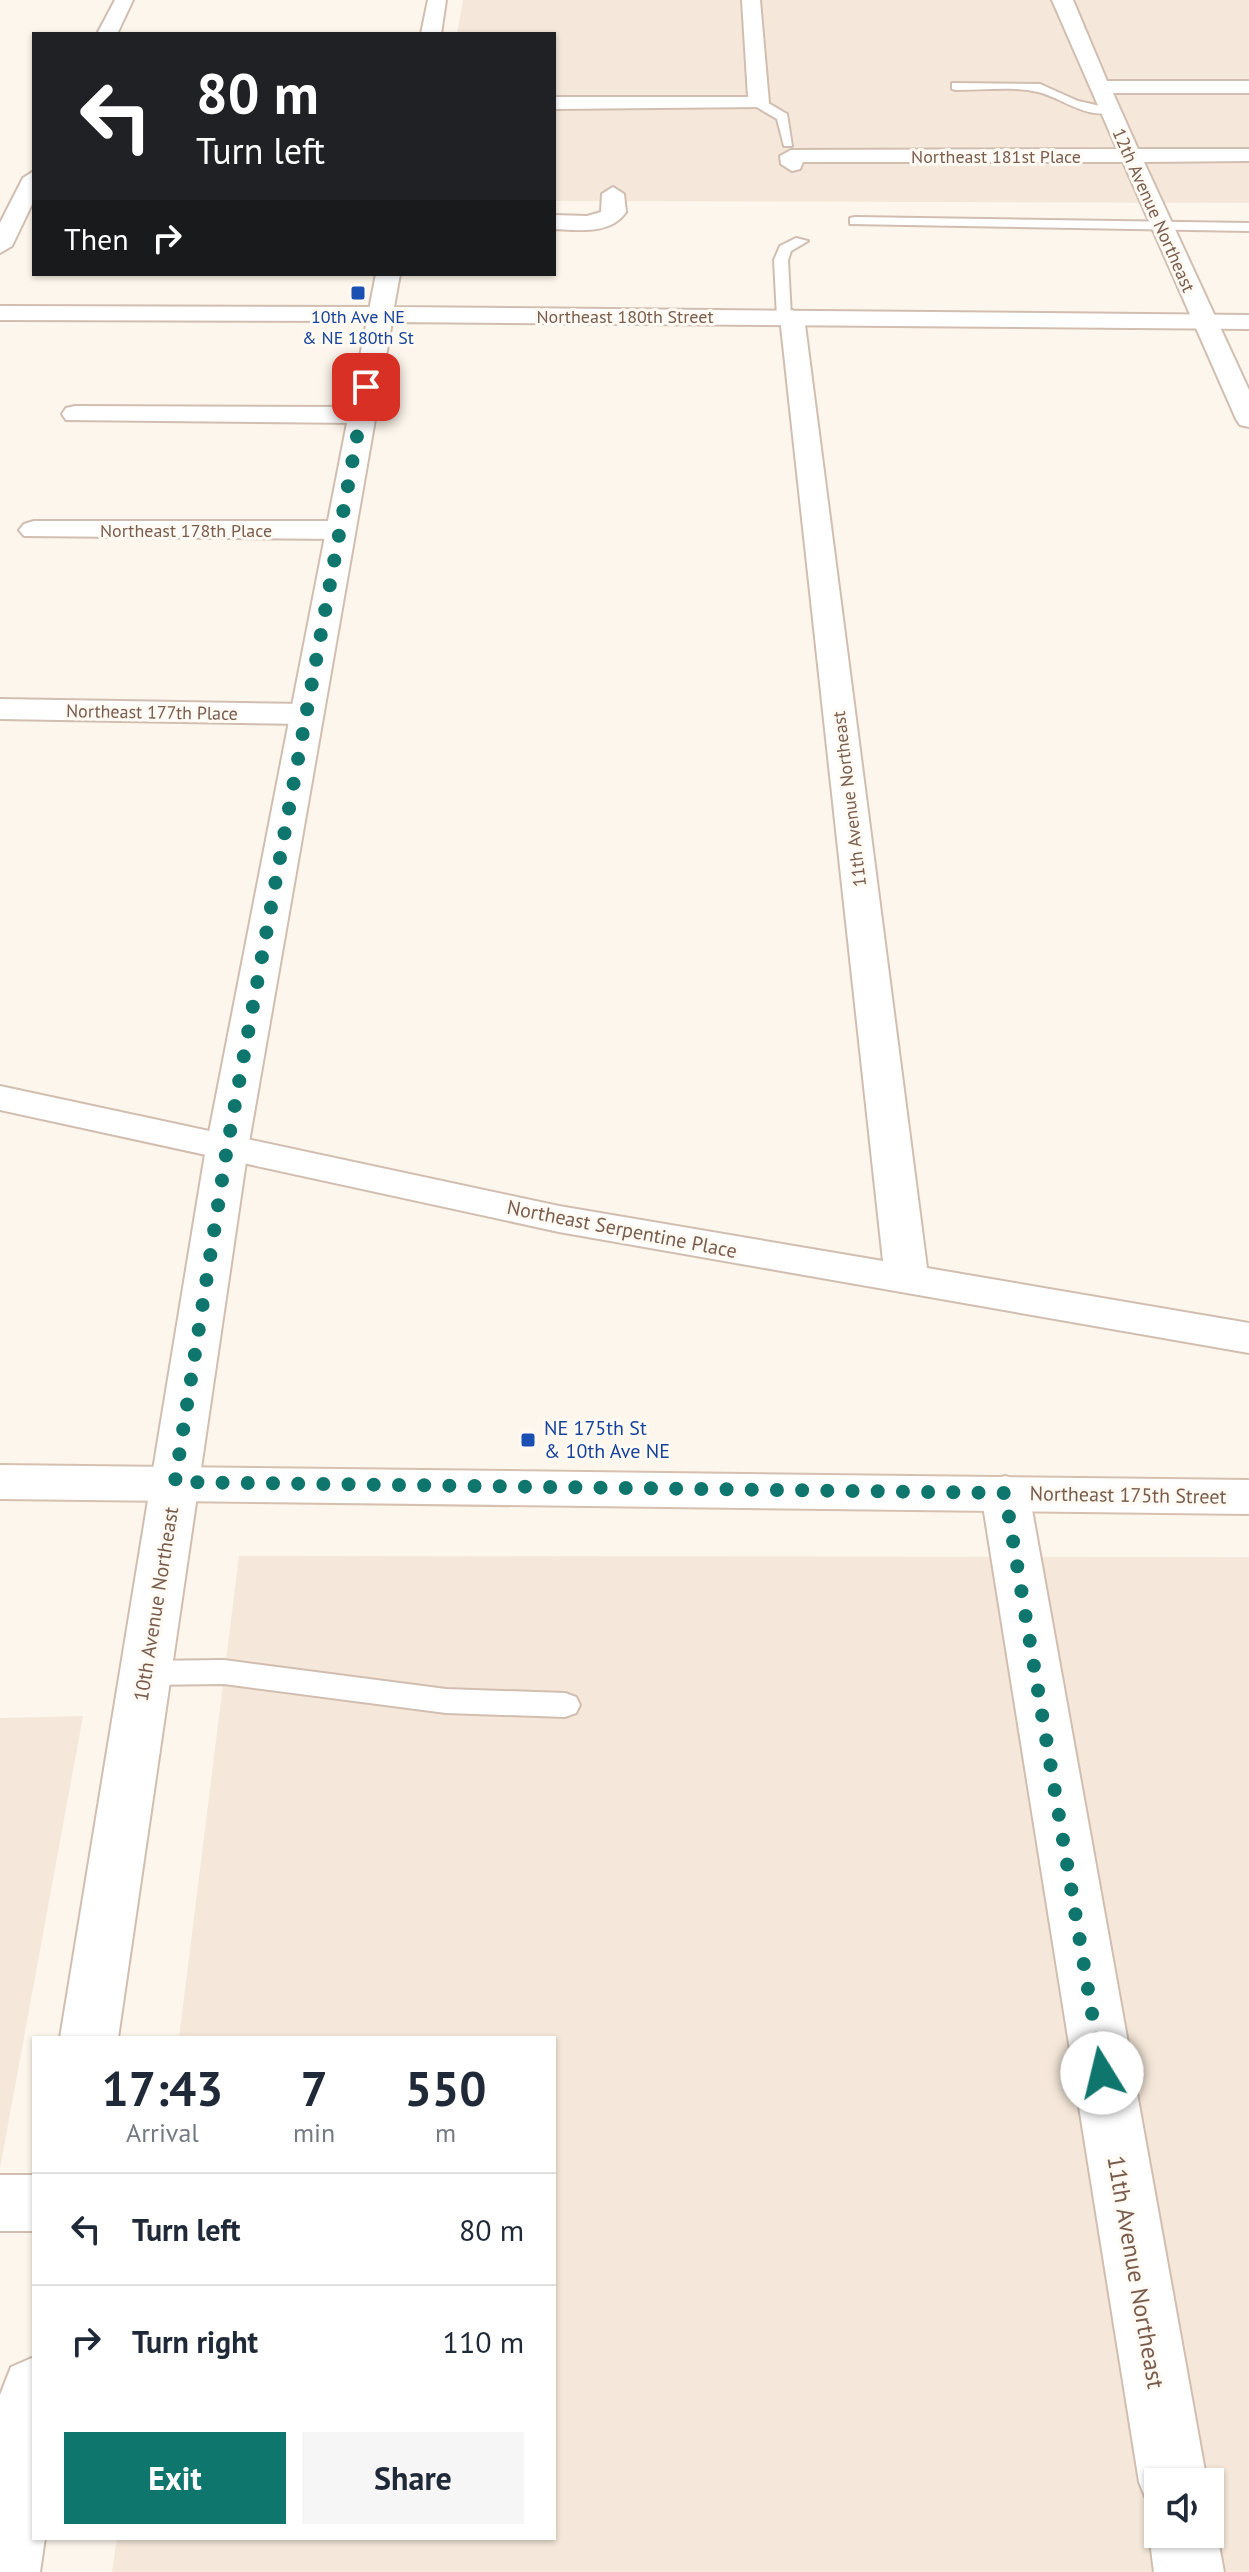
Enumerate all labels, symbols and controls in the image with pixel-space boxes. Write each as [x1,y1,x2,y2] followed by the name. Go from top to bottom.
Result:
[196,57,319,129] text: 80 m
[64,64,168,168] icon: left
[1108,124,1200,296] street label: 12th Avenue Northeast
[196,127,325,174] text: Turn left
[911,145,1081,168] street label: Northeast 181st Place
[145,216,189,260] icon: right
[64,219,129,258] text: Then
[349,284,367,302] marker: 10th Ave NE & NE 180th St
[302,305,414,349] place label: 10th Ave NE & NE 180th St
[536,305,714,328] street label: Northeast 180th Street
[332,353,400,421] pin
[344,365,388,409] icon: arrive
[100,519,272,542] street label: Northeast 178th Place
[66,699,238,725] street label: Northeast 177th Place
[827,710,871,888] street label: 11th Avenue Northeast
[505,1194,739,1264] street label: Northeast Serpentine Place
[544,1415,670,1464] place label: NE 175th St & 10th Ave NE
[519,1431,537,1449] marker: NE 175th St & 10th Ave NE
[1029,1480,1227,1510] street label: Northeast 175th Street
[128,1505,184,1703] street label: 10th Avenue Northeast
[1060,2031,1144,2115] position arrow
[102,2057,223,2119] text: 17:43
[300,2057,328,2119] text: 7
[405,2057,486,2119] text: 550
[126,2116,199,2149] text: Arrival
[293,2116,335,2149] text: min
[435,2116,456,2149] text: m
[1100,2153,1172,2391] street label: 11th Avenue Northeast
[64,2207,108,2251] icon: left
[132,2210,240,2249] text: Turn left
[459,2210,524,2249] text: 80 m
[64,2319,108,2363] icon: right
[132,2322,258,2361] text: Turn right
[443,2322,524,2361] text: 110 m
[64,2432,286,2524] button: Exit
[302,2432,524,2524] button: Share
[1144,2468,1224,2548] map controls
[1144,2468,1224,2548] button: sound

